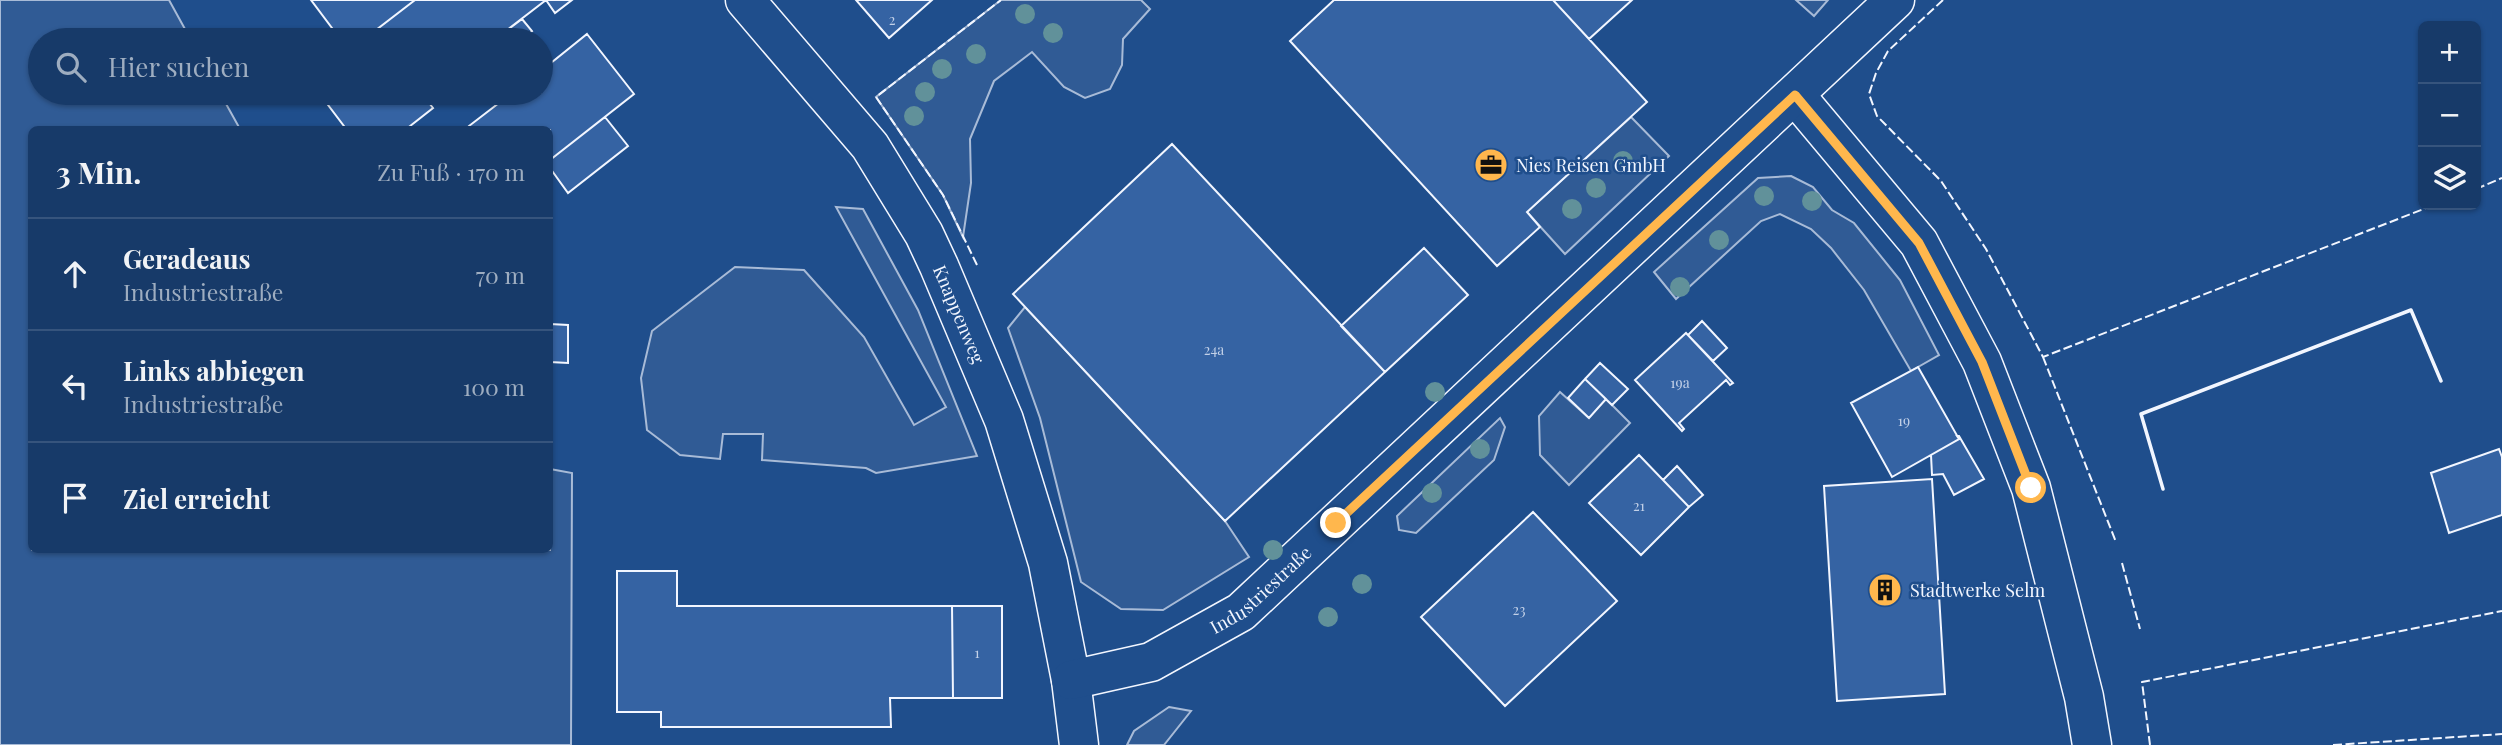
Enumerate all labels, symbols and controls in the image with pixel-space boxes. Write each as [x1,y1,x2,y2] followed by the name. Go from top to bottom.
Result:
[889,10,896,29] house number: 2
[2418,21,2481,210] map controls
[2418,21,2481,84] button: +
[28,28,553,105] search box
[52,48,90,86] icon: search
[108,49,249,84] text: Hier suchen
[2418,84,2481,147] button: −
[1472,146,1510,184] office icon: Nies Reisen GmbH
[2418,147,2481,210] button: layers
[56,152,141,192] text: 3 Min.
[1516,153,1666,177] place label: Nies Reisen GmbH
[377,156,525,187] text: Zu Fuß · 170 m
[123,241,251,276] text: Geradeaus
[56,255,94,293] icon: ahead
[476,259,525,290] text: 70 m
[928,261,991,367] street label: Knappenweg
[123,276,283,307] text: Industriestraße
[1204,340,1224,359] house number: 24a
[123,353,304,388] text: Links abbiegen
[56,367,94,405] icon: left
[463,371,525,402] text: 100 m
[1670,373,1690,392] house number: 19a
[123,388,283,419] text: Industriestraße
[1898,411,1910,430] house number: 19
[2015,472,2046,503] route start
[56,479,94,517] icon: arrive
[123,481,270,516] text: Ziel erreicht
[1633,496,1645,515] house number: 21
[1320,507,1351,538] route end
[1206,540,1316,639] street label: Industriestraße
[1866,571,1904,609] building icon: Stadtwerke Selm
[1910,578,2045,602] place label: Stadtwerke Selm
[1512,600,1526,619] house number: 23
[974,643,980,662] house number: 1

